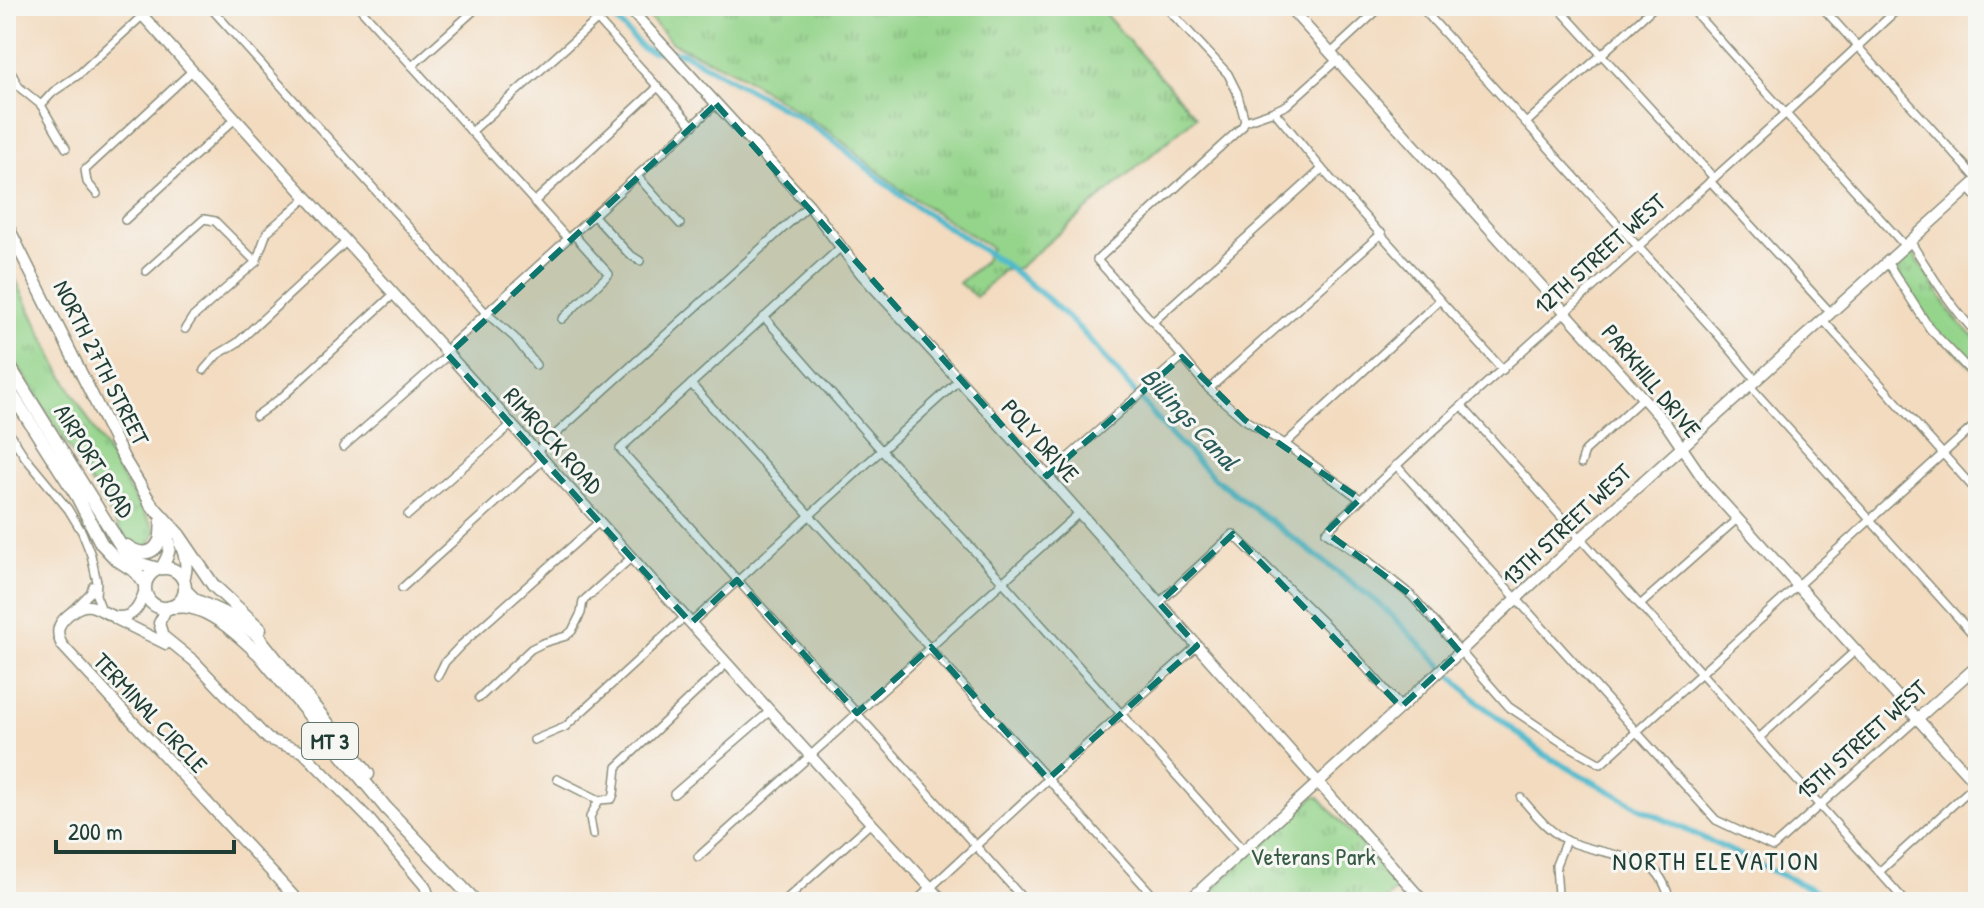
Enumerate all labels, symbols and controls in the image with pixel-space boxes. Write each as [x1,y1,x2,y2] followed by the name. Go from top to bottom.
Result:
[1527,185,1673,321] street label: 12TH STREET WEST
[46,274,158,451] street label: NORTH 27TH STREET
[1595,317,1709,444] street label: PARKHILL DRIVE
[1133,360,1248,479] water label: Billings Canal
[497,380,611,501] street label: RIMROCK ROAD
[995,392,1087,489] street label: POLY DRIVE
[47,398,143,524] street label: AIRPORT ROAD
[1495,455,1639,593] street label: 13TH STREET WEST
[87,645,215,780] street label: TERMINAL CIRCLE
[1789,671,1934,807] street label: 15TH STREET WEST
[302,723,358,759] road number: MT 3
[56,804,234,854] scale bar
[68,815,123,847] text: 200 m
[1250,840,1376,872] park label: Veterans Park
[1613,843,1819,878] district label: NORTH ELEVATION

